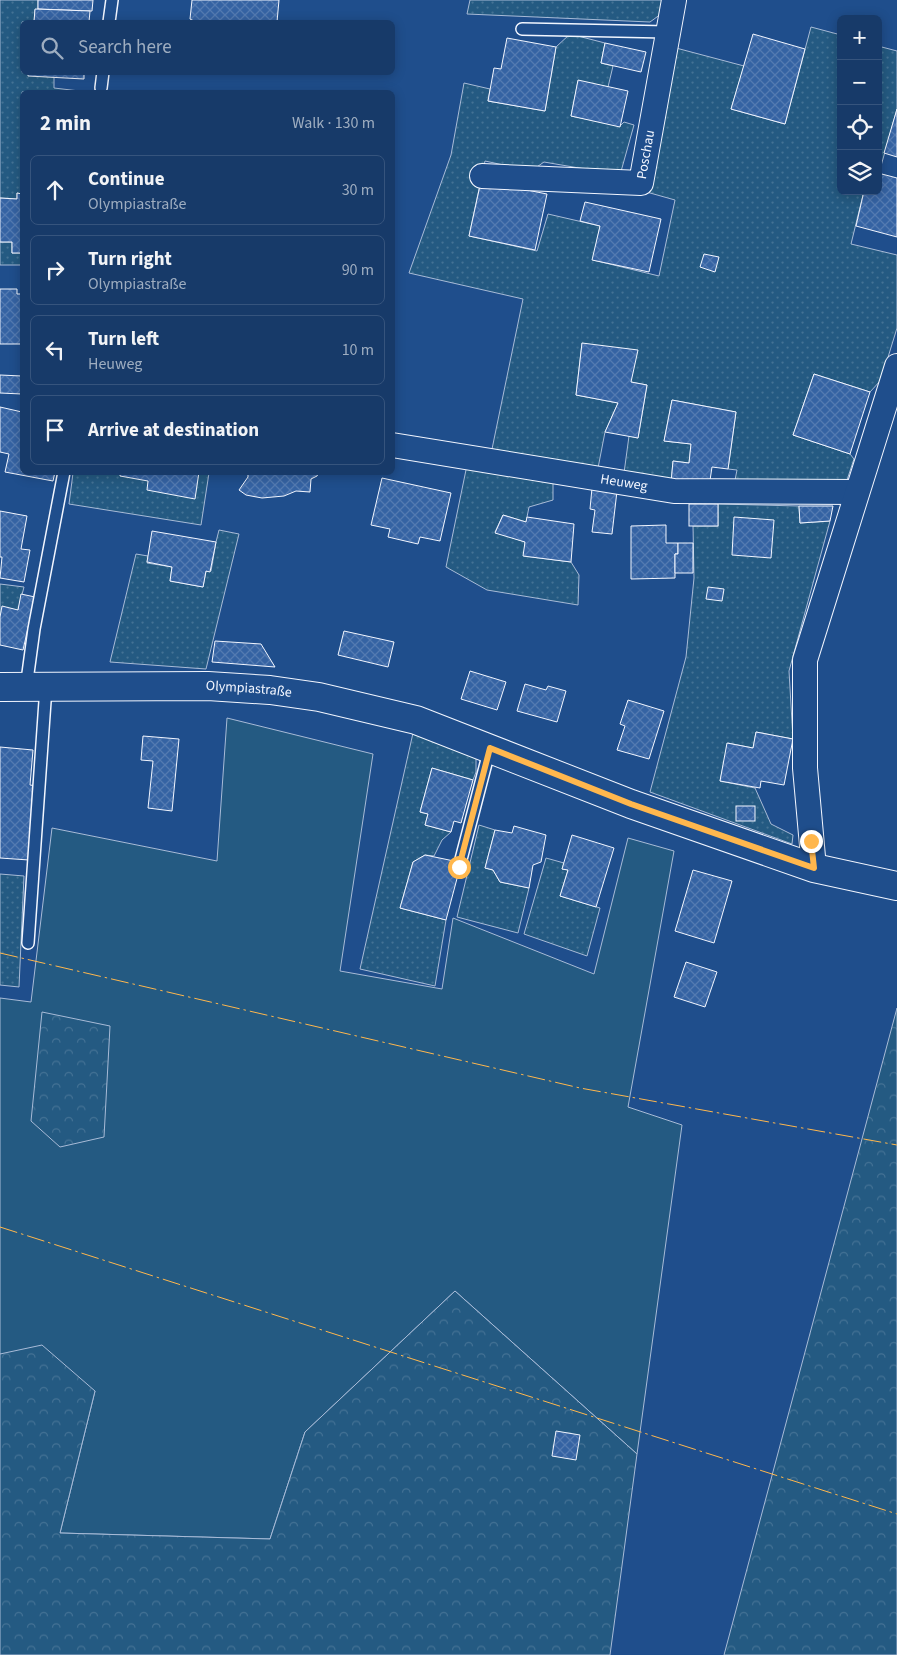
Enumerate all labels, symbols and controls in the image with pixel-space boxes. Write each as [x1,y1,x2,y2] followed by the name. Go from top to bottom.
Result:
[837,15,882,195] map controls
[837,15,882,60] button: +
[20,20,395,75] search box
[38,34,66,62] icon: search
[78,34,172,61] text: Search here
[837,60,882,105] button: −
[837,105,882,150] button: locate
[40,108,91,138] text: 2 min
[292,112,375,134] text: Walk · 130 m
[632,128,660,181] street label: Poschau
[837,150,882,195] button: layers
[88,166,165,193] text: Continue
[41,176,69,204] icon: ahead
[342,179,374,201] text: 30 m
[88,193,187,215] text: Olympiastraße
[88,246,172,273] text: Turn right
[41,256,69,284] icon: right
[342,259,374,281] text: 90 m
[88,273,187,295] text: Olympiastraße
[88,326,159,353] text: Turn left
[41,336,69,364] icon: left
[342,339,374,361] text: 10 m
[88,353,142,375] text: Heuweg
[41,416,69,444] icon: arrive
[88,417,259,444] text: Arrive at destination
[599,469,649,497] street label: Heuweg
[205,676,293,703] street label: Olympiastraße
[800,830,823,853] route end
[448,856,471,879] route start

